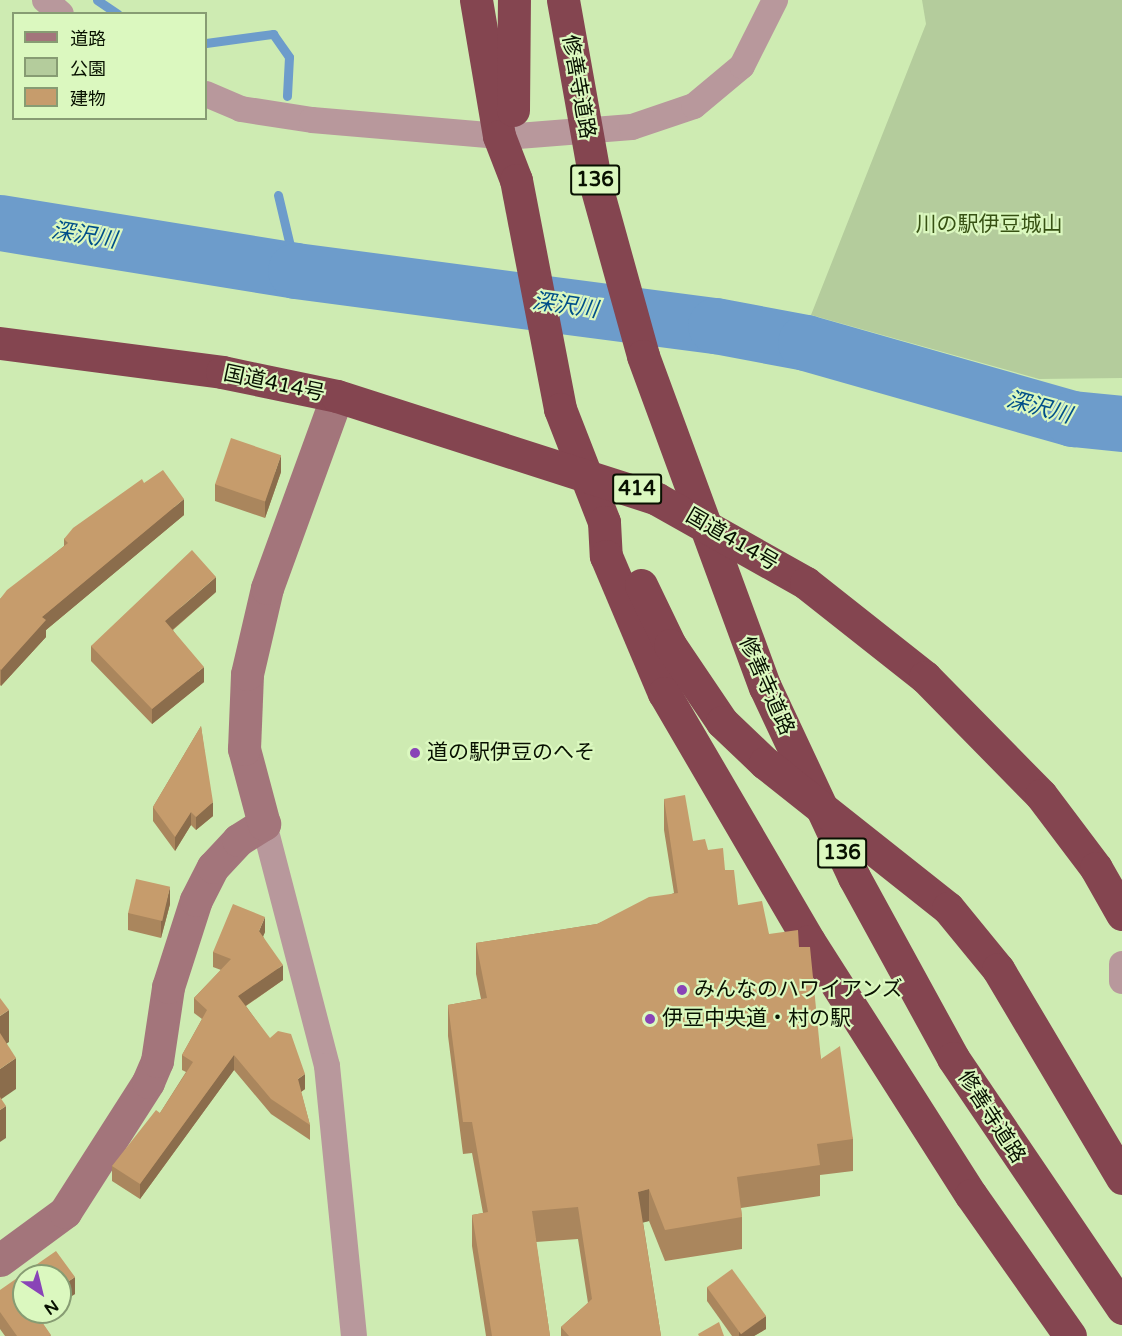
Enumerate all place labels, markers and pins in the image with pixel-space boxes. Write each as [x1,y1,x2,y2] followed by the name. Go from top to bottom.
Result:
[427,740,595,766] place label: 道の駅伊豆のへそ
[408,746,422,760] marker: 道の駅伊豆のへそ
[694,977,904,1003] place label: みんなのハワイアンズ
[675,983,689,997] marker: みんなのハワイアンズ
[662,1006,851,1032] place label: 伊豆中央道・村の駅
[643,1012,657,1026] marker: 伊豆中央道・村の駅

